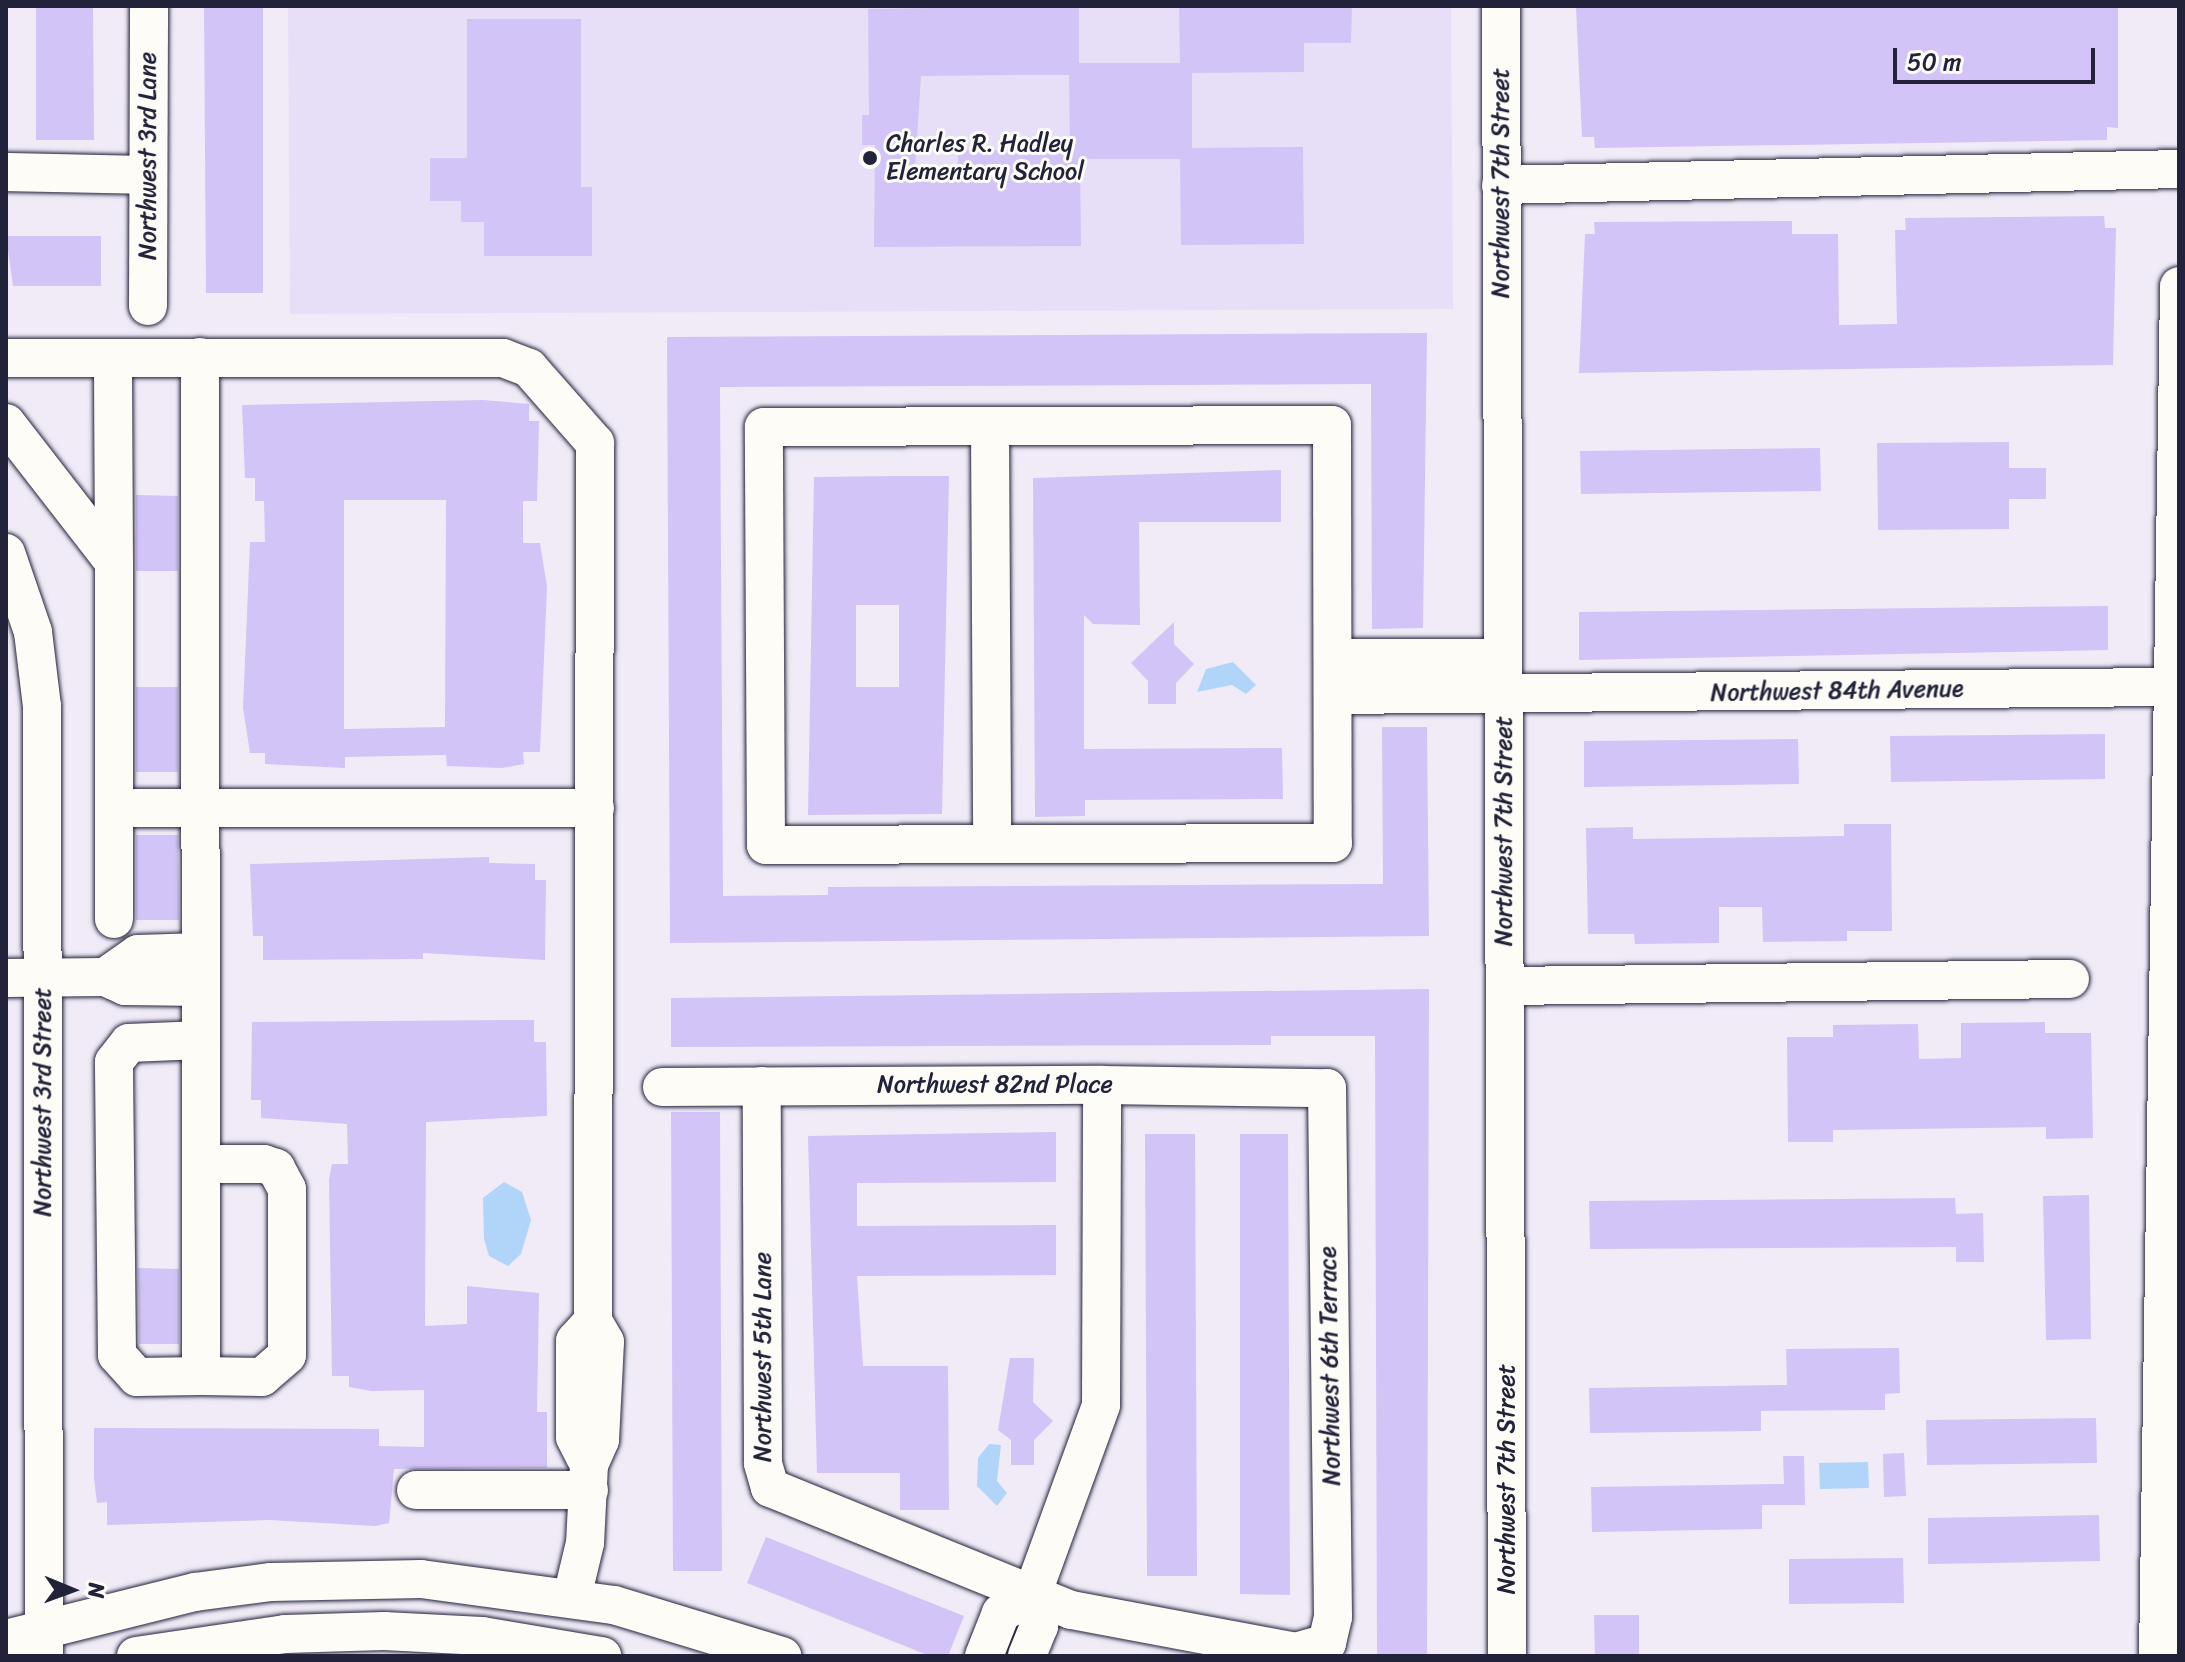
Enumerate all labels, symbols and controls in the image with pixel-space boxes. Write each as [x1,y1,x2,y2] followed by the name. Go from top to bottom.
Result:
[1897,32,2099,82] scale bar
[1907,41,1962,83] text: 50 m
[134,52,162,260] street label: Northwest 3rd Lane
[1487,68,1515,298] street label: Northwest 7th Street
[886,130,1084,186] place label: Charles R. Hadley Elementary School
[861,149,879,167] marker: Charles R. Hadley Elementary School
[1710,674,1964,708] street label: Northwest 84th Avenue
[1490,716,1518,946] street label: Northwest 7th Street
[29,987,57,1217] street label: Northwest 3rd Street
[877,1071,1113,1099] street label: Northwest 82nd Place
[1314,1246,1346,1486] street label: Northwest 6th Terrace
[749,1252,777,1462] street label: Northwest 5th Lane
[1493,1364,1521,1594] street label: Northwest 7th Street
[32,1550,112,1630] north arrow
[77,1582,116,1598] text: N

